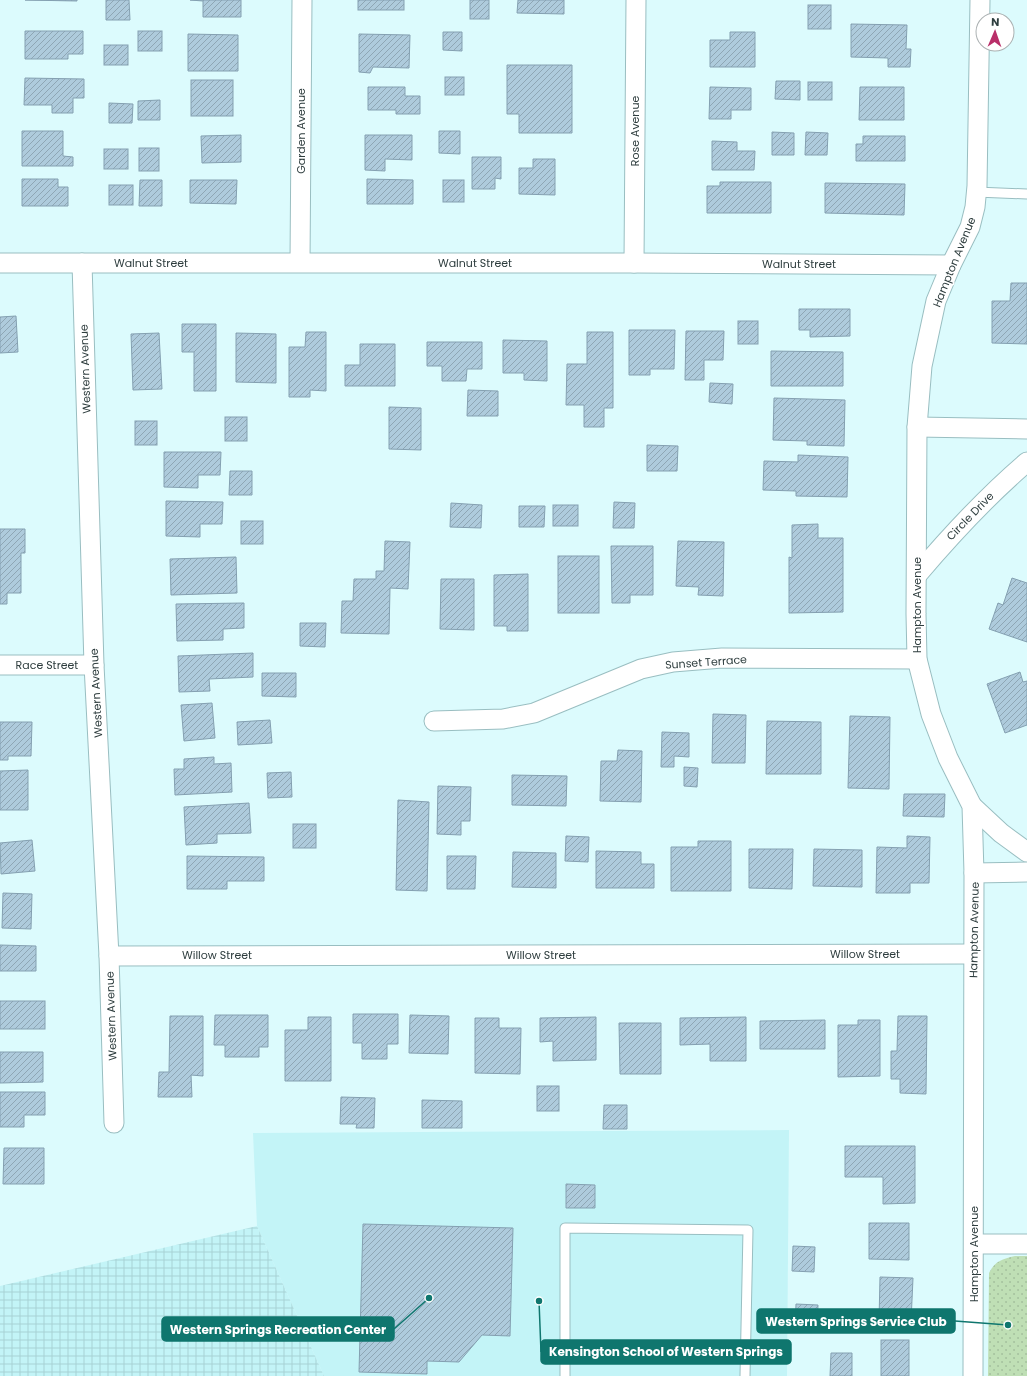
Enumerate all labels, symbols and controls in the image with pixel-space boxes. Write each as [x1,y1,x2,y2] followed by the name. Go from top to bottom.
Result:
[975,12,1015,52] north arrow
[991,14,1000,30] text: N
[293,88,309,174] street label: Garden Avenue
[627,96,643,166] street label: Rose Avenue
[929,214,979,310] street label: Hampton Avenue
[114,255,188,271] street label: Walnut Street
[438,255,512,271] street label: Walnut Street
[762,256,836,272] street label: Walnut Street
[75,324,95,414] street label: Western Avenue
[943,488,997,544] street label: Circle Drive
[909,557,925,653] street label: Hampton Avenue
[86,648,106,738] street label: Western Avenue
[665,651,748,673] street label: Sunset Terrace
[16,657,78,673] street label: Race Street
[965,882,983,978] street label: Hampton Avenue
[830,946,900,962] street label: Willow Street
[182,947,252,963] street label: Willow Street
[506,947,576,963] street label: Willow Street
[101,971,121,1061] street label: Western Avenue
[966,1206,982,1302] street label: Hampton Avenue
[757,1309,955,1333] callout: Western Springs Service Club
[765,1313,947,1330] text: Western Springs Service Club
[162,1317,394,1341] callout: Western Springs Recreation Center
[170,1321,386,1338] text: Western Springs Recreation Center
[541,1340,791,1364] callout: Kensington School of Western Springs
[549,1343,783,1360] text: Kensington School of Western Springs

